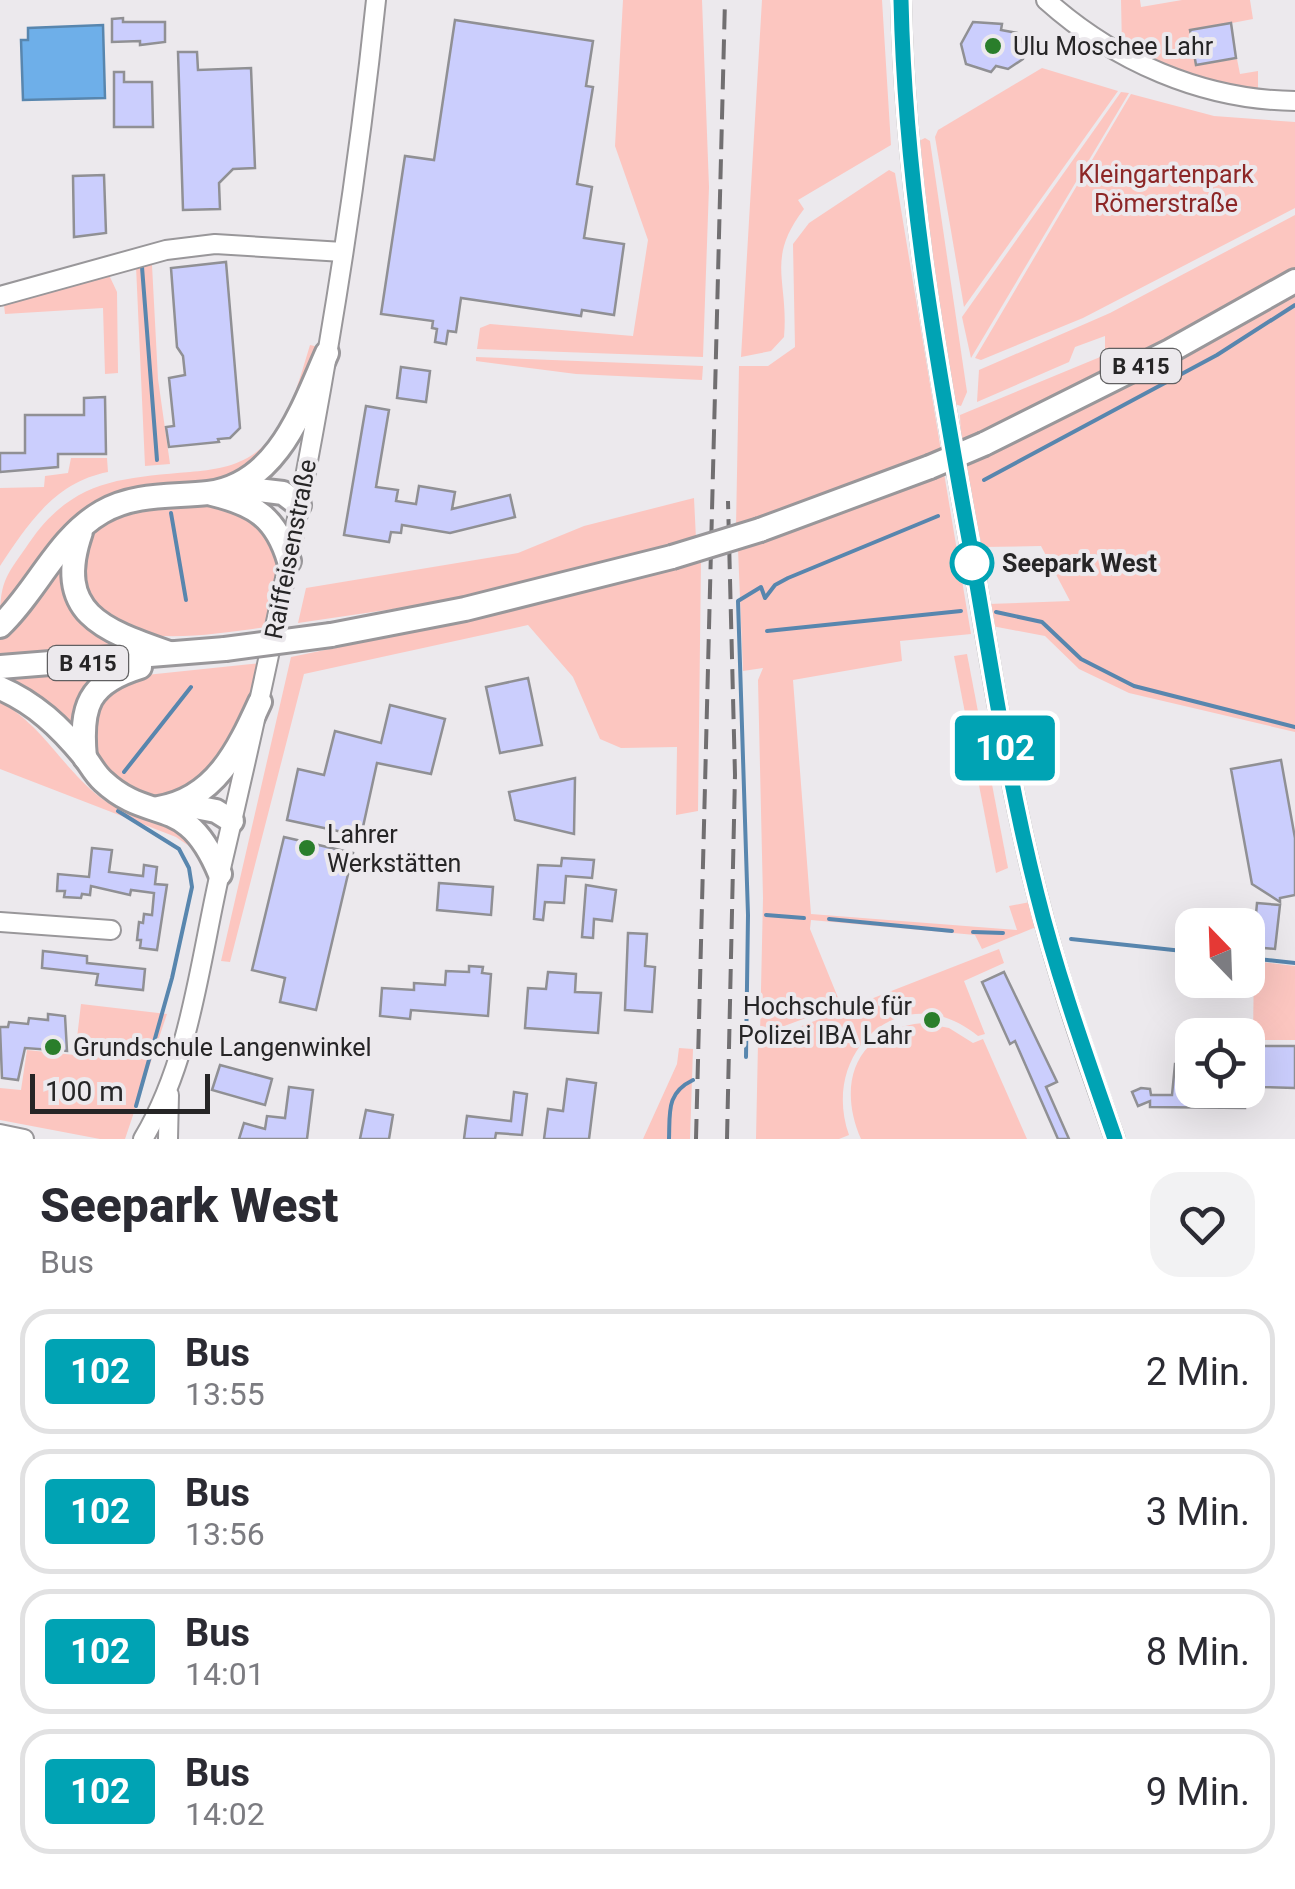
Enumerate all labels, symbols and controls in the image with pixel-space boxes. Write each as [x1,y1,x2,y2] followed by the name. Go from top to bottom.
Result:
[1013,32,1214,61] place label: Ulu Moschee Lahr
[982,35,1004,57] marker: Ulu Moschee Lahr
[1078,160,1254,218] park label: Kleingartenpark Römerstraße
[1101,349,1181,383] road number: B 415
[259,457,322,641] street label: Raiffeisenstraße
[951,542,993,584] marker: Seepark West
[1002,549,1157,578] place label: Seepark West
[48,646,128,680] road number: B 415
[948,716,1062,780] line badge: 102
[975,728,1035,769] text: 102
[327,820,461,878] place label: Lahrer Werkstätten
[296,837,318,859] marker: Lahrer Werkstätten
[1175,908,1265,998] north arrow
[1175,908,1265,1108] map controls
[738,992,913,1050] place label: Hochschule für Polizei IBA Lahr
[921,1009,943,1031] marker: Hochschule für Polizei IBA Lahr
[1175,1018,1265,1108] button: locate
[73,1033,372,1062] place label: Grundschule Langenwinkel
[42,1036,64,1058] marker: Grundschule Langenwinkel
[30,1069,210,1114] scale bar
[45,1075,124,1108] text: 100 m
[1150,1172,1255,1277] button: heart
[40,1177,338,1234] text: Seepark West
[40,1243,94,1281] text: Bus
[185,1331,250,1375] text: Bus
[1146,1350,1250,1394] text: 2 Min.
[70,1351,130,1392] text: 102
[185,1375,265,1413] text: 13:55
[185,1471,250,1515] text: Bus
[1146,1490,1250,1534] text: 3 Min.
[70,1491,130,1532] text: 102
[185,1515,265,1553] text: 13:56
[185,1611,250,1655] text: Bus
[1146,1630,1250,1674] text: 8 Min.
[70,1631,130,1672] text: 102
[185,1655,265,1693] text: 14:01
[185,1751,250,1795] text: Bus
[1146,1770,1250,1814] text: 9 Min.
[70,1771,130,1812] text: 102
[185,1795,265,1833] text: 14:02

